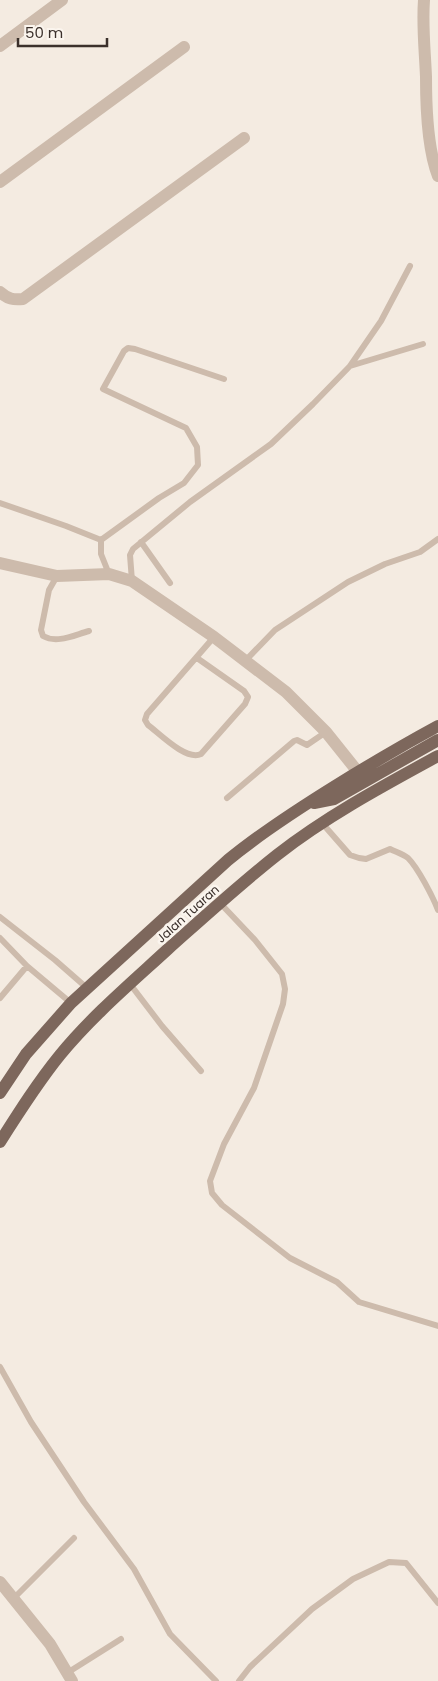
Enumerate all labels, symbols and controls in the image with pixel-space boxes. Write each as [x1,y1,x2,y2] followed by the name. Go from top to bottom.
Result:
[18,15,106,47] scale bar
[25,22,63,43] text: 50 m
[153,881,223,946] street label: Jalan Tuaran

